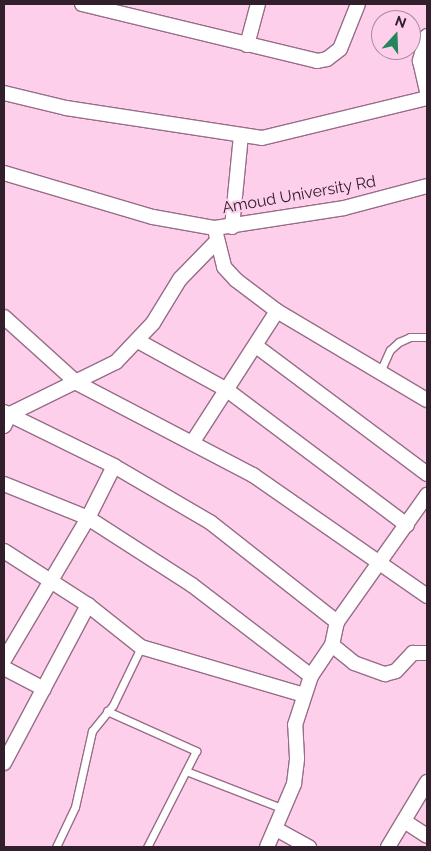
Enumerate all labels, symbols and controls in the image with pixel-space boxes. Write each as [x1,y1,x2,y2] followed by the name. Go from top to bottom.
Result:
[371,10,421,60] north arrow
[393,12,409,31] text: N
[220,172,378,218] street label: Amoud University Rd

